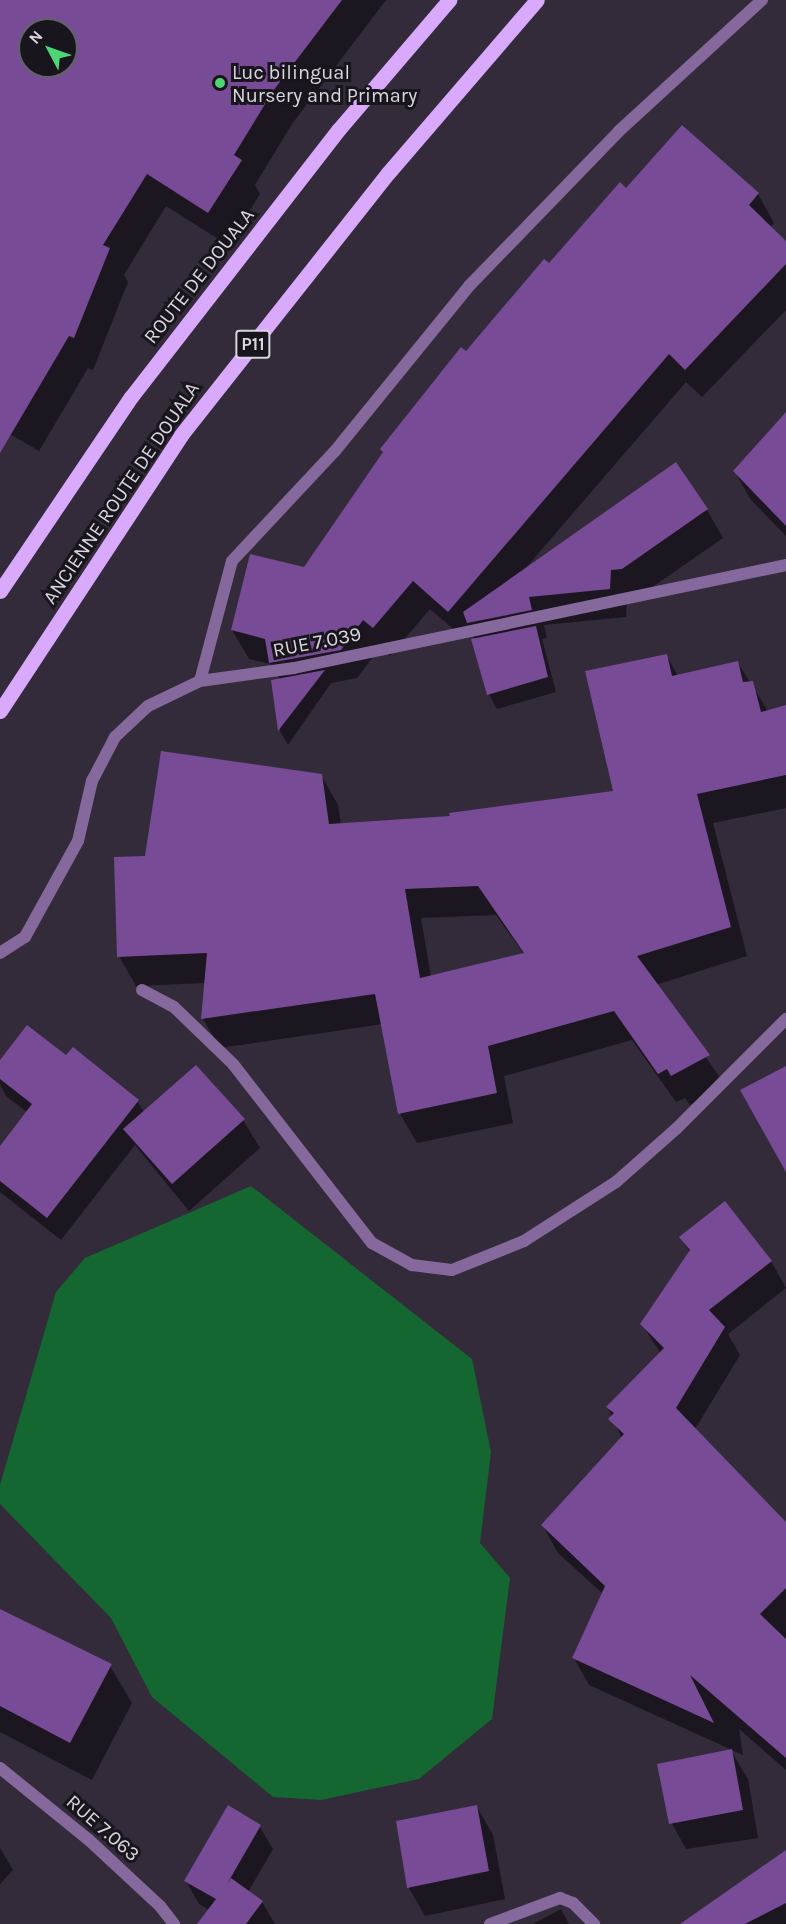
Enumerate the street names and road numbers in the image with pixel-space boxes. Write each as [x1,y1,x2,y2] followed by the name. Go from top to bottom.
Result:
[139,204,259,348] street label: ROUTE DE DOUALA
[235,329,271,359] road number: P11
[38,377,204,609] street label: ANCIENNE ROUTE DE DOUALA
[271,622,363,662] street label: RUE 7.039
[61,1790,145,1866] street label: RUE 7.063

